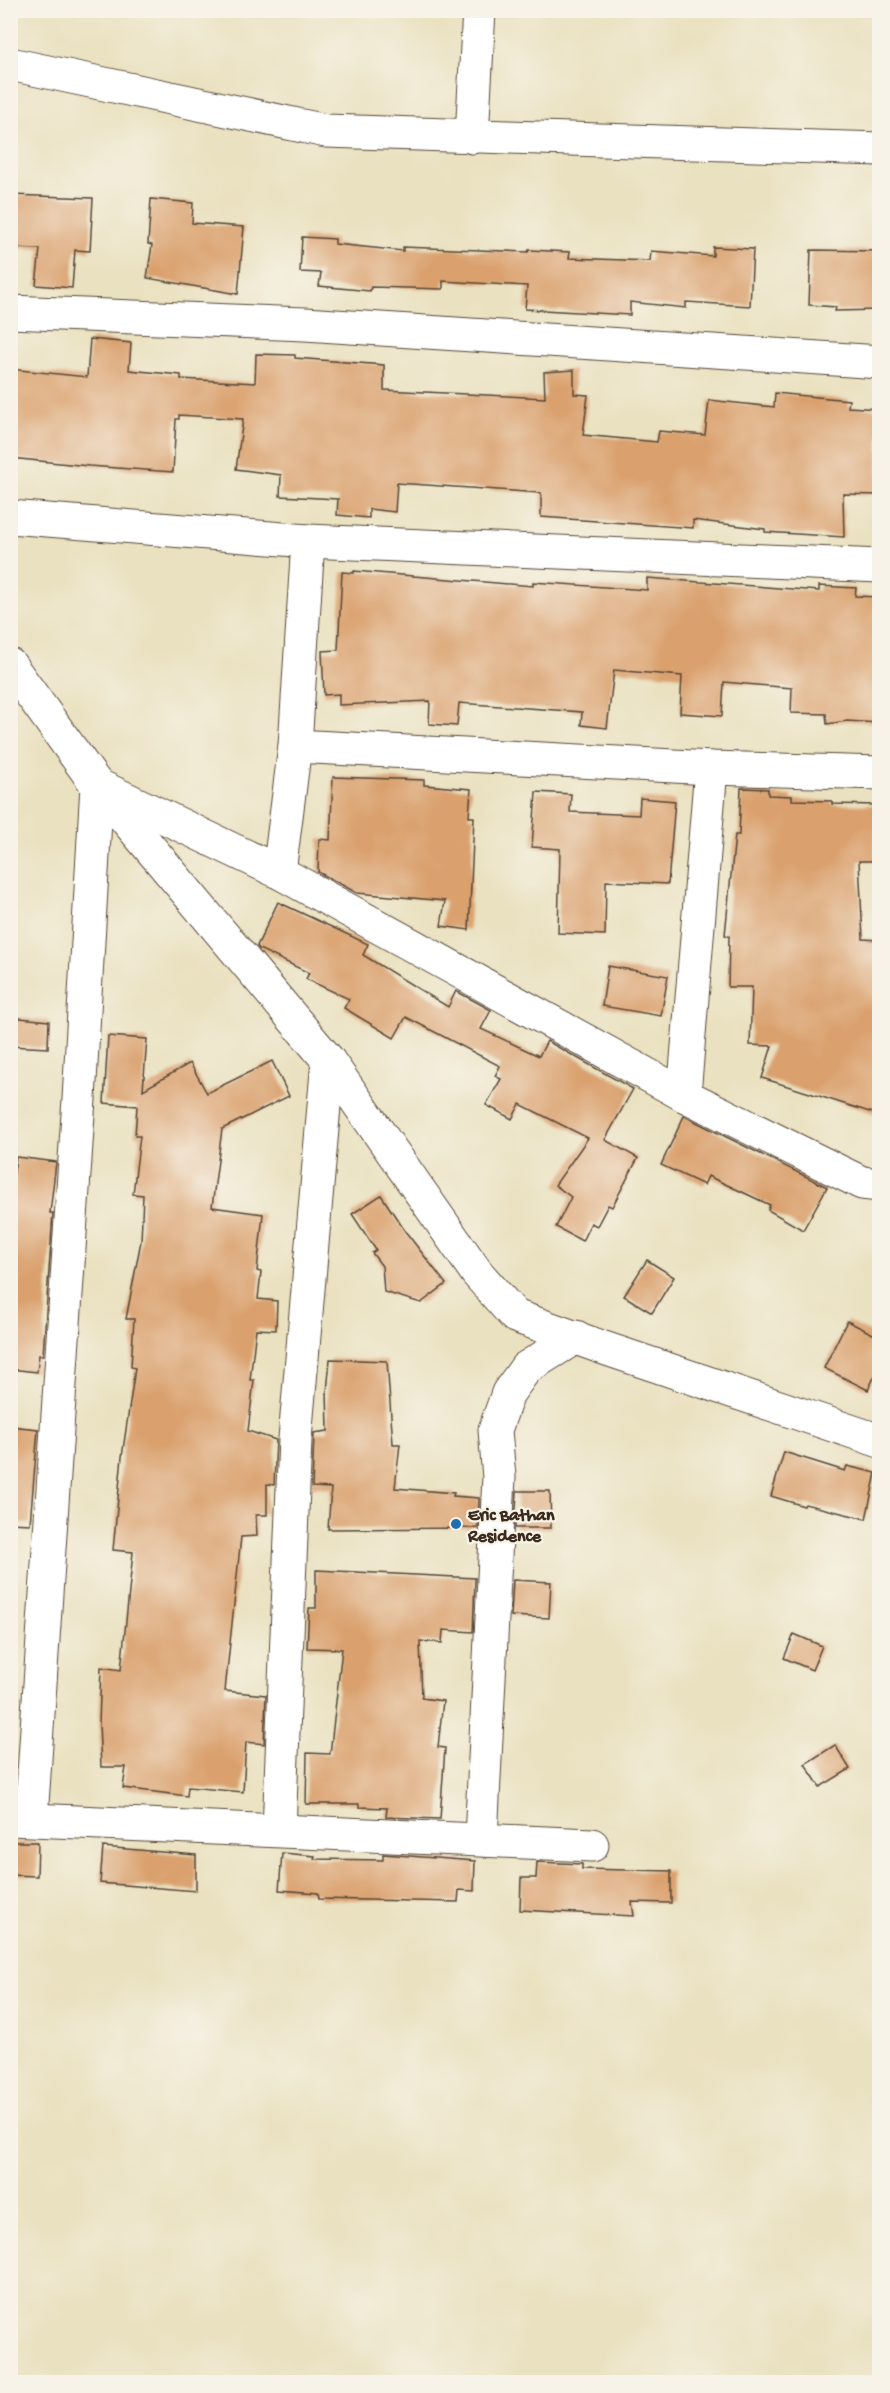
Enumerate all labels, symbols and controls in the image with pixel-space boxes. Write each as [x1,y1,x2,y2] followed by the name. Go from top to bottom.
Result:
[467,1506,555,1548] place label: Eric Bathan Residence
[449,1517,463,1531] marker: Eric Bathan Residence

